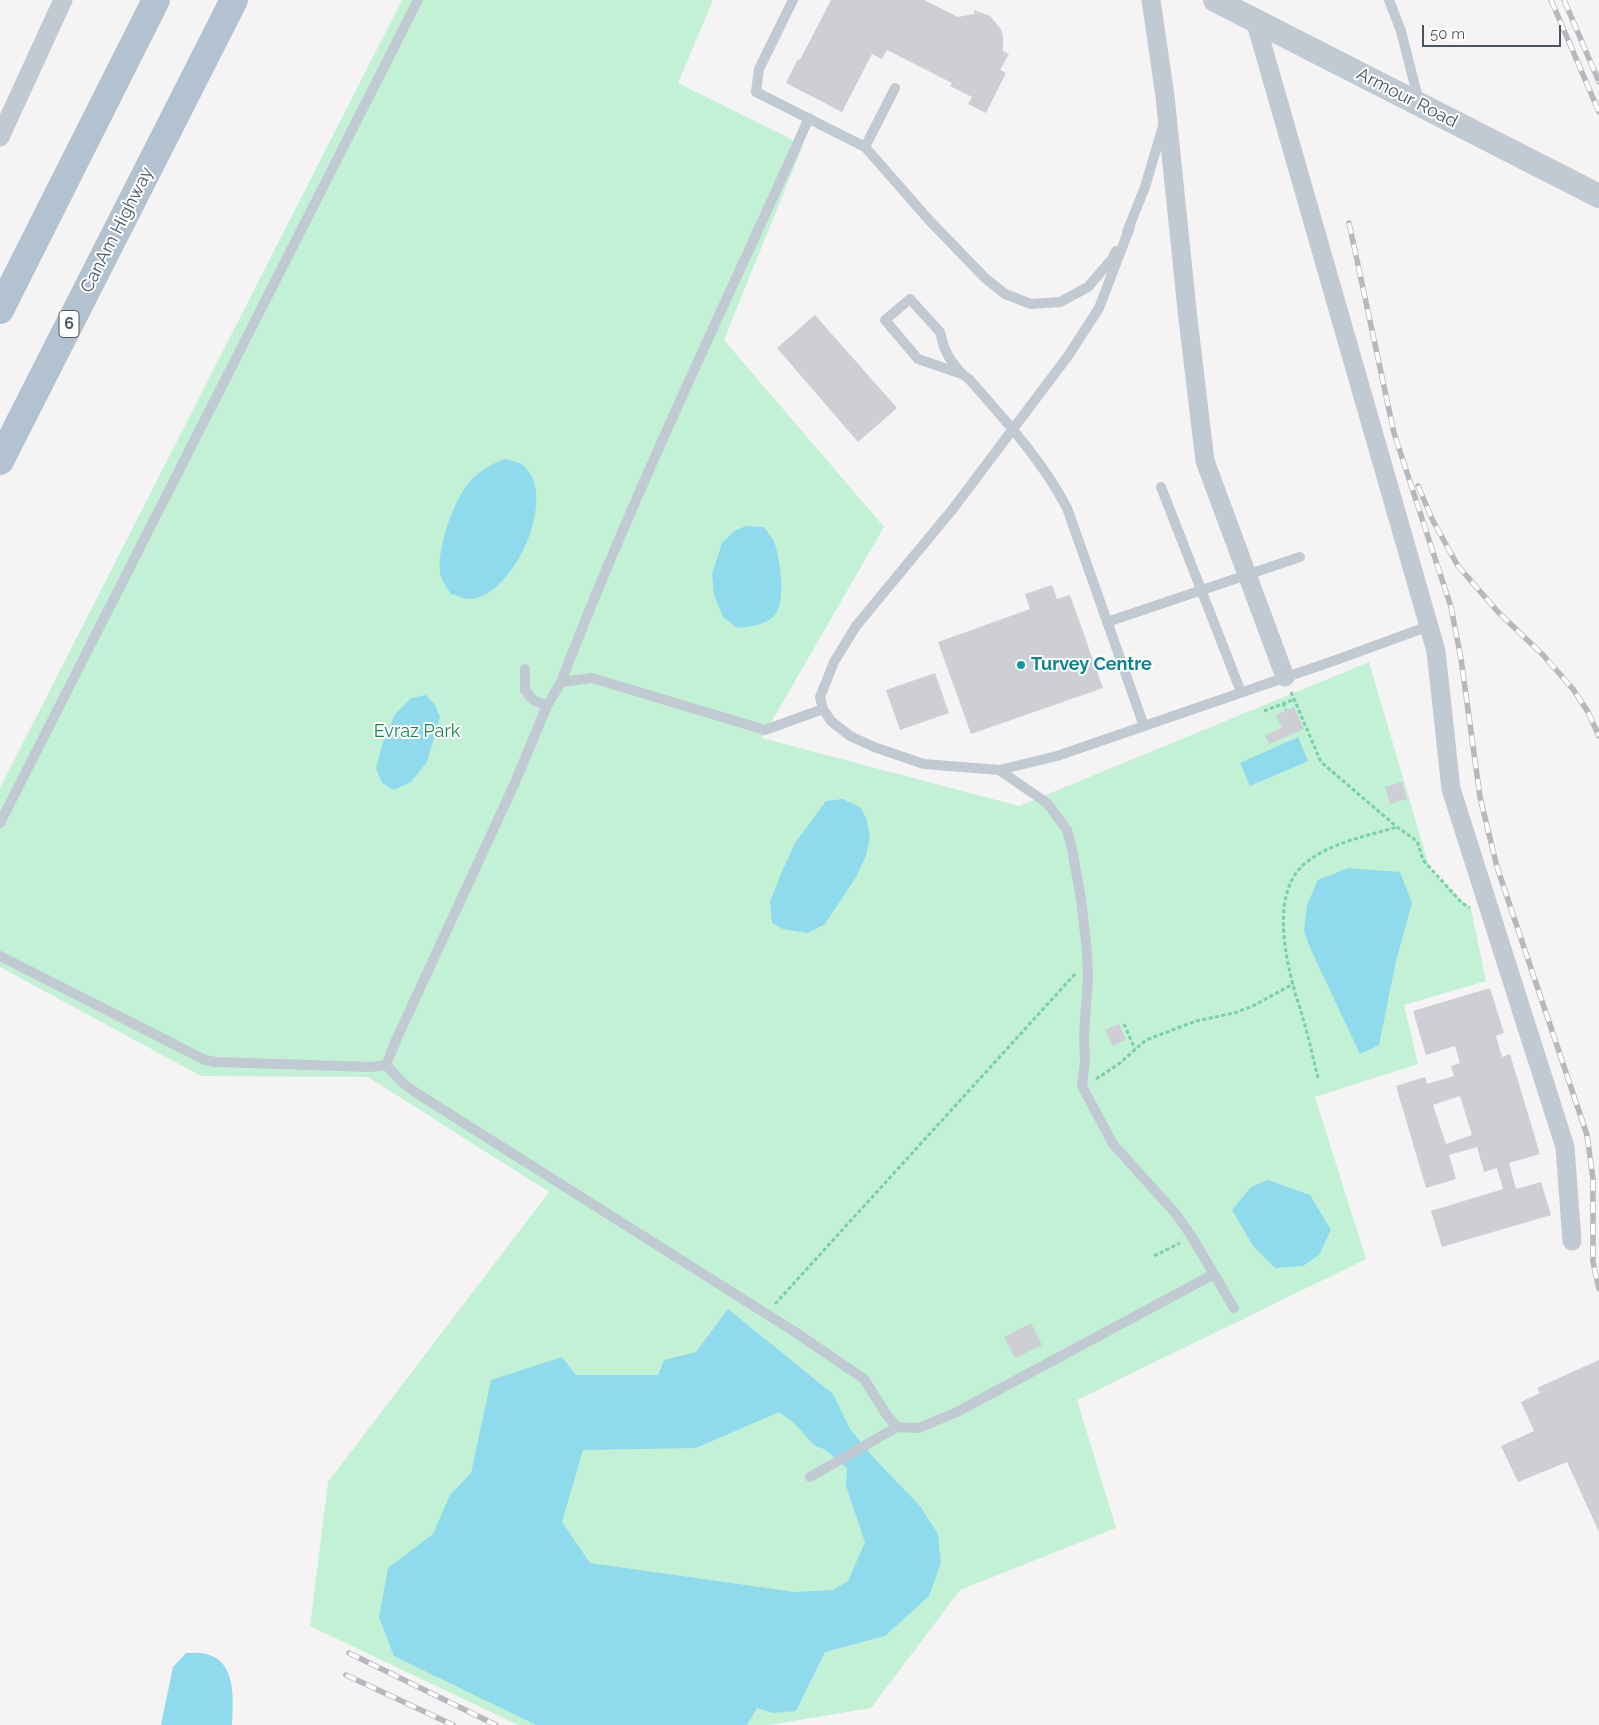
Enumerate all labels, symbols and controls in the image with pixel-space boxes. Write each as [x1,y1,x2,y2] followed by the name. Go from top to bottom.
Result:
[1424,15,1563,47] scale bar
[1430,25,1465,43] text: 50 m
[1353,63,1461,133] street label: Armour Road
[76,164,158,296] street label: CanAm Highway
[59,310,79,338] road number: 6
[1031,654,1152,676] place label: Turvey Centre
[1015,659,1027,671] marker: Turvey Centre
[374,721,460,743] park label: Evraz Park

